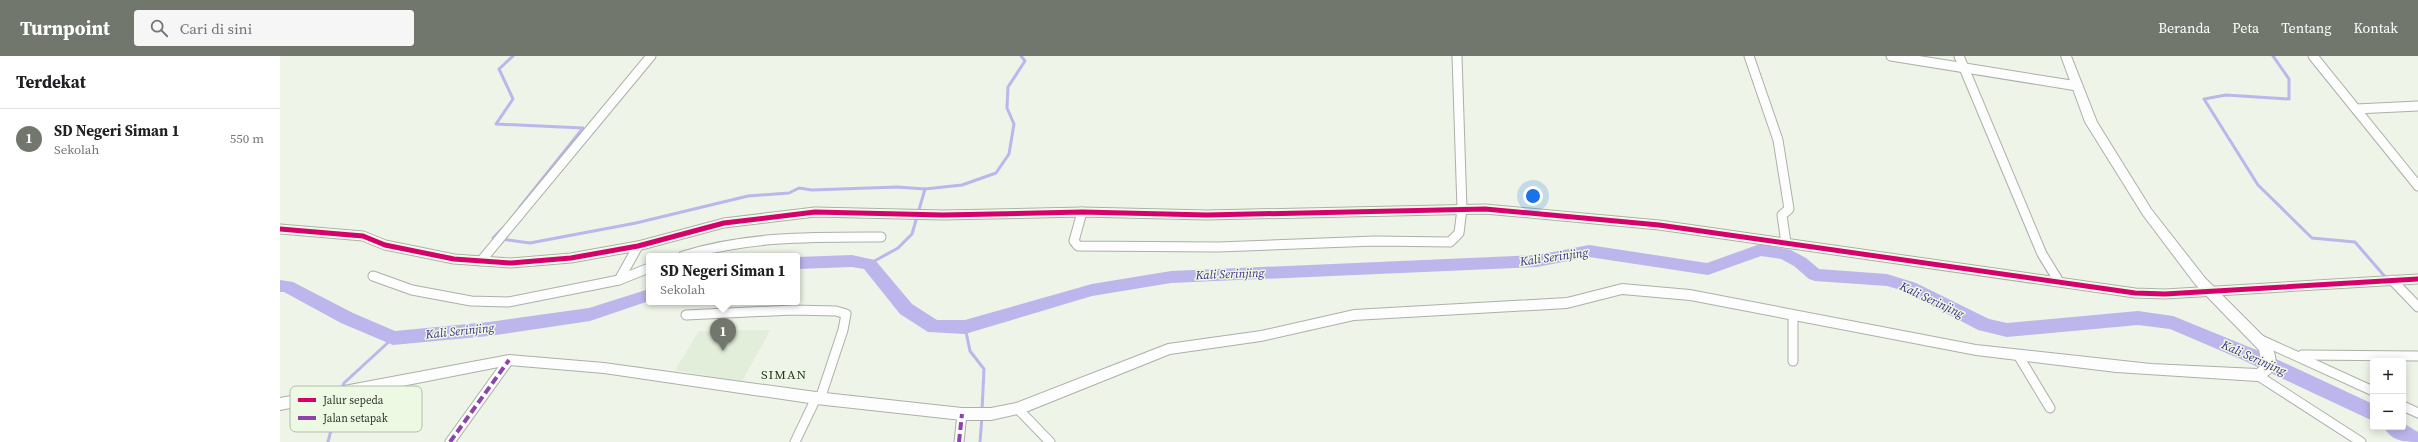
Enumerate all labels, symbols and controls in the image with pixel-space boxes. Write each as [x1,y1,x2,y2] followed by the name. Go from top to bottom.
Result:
[134,10,414,46] search box
[20,15,110,41] text: Turnpoint
[148,17,170,39] icon: search
[180,18,252,39] text: Cari di sini
[2158,18,2210,38] text: Beranda
[2232,18,2259,38] text: Peta
[2281,18,2332,38] text: Tentang
[2354,18,2398,38] text: Kontak
[16,70,86,94] text: Terdekat
[54,120,180,141] text: SD Negeri Siman 1
[25,130,33,147] text: 1
[230,130,264,147] text: 550 m
[54,141,99,158] text: Sekolah
[1523,186,1543,206] your location
[1518,244,1590,270] water label: Kali Serinjing
[646,253,800,305] popup
[660,260,786,281] text: SD Negeri Siman 1
[1194,265,1266,283] water label: Kali Serinjing
[1896,278,1968,322] water label: Kali Serinjing
[660,281,705,298] text: Sekolah
[710,318,736,351] pin: 1
[424,319,496,343] water label: Kali Serinjing
[2218,336,2290,380] water label: Kali Serinjing
[2370,358,2406,430] map controls
[2370,358,2406,394] button: +
[761,366,807,383] district label: SIMAN
[290,386,422,432] legend
[322,393,384,408] text: Jalur sepeda
[2370,394,2406,430] button: −
[322,411,389,426] text: Jalan setapak

